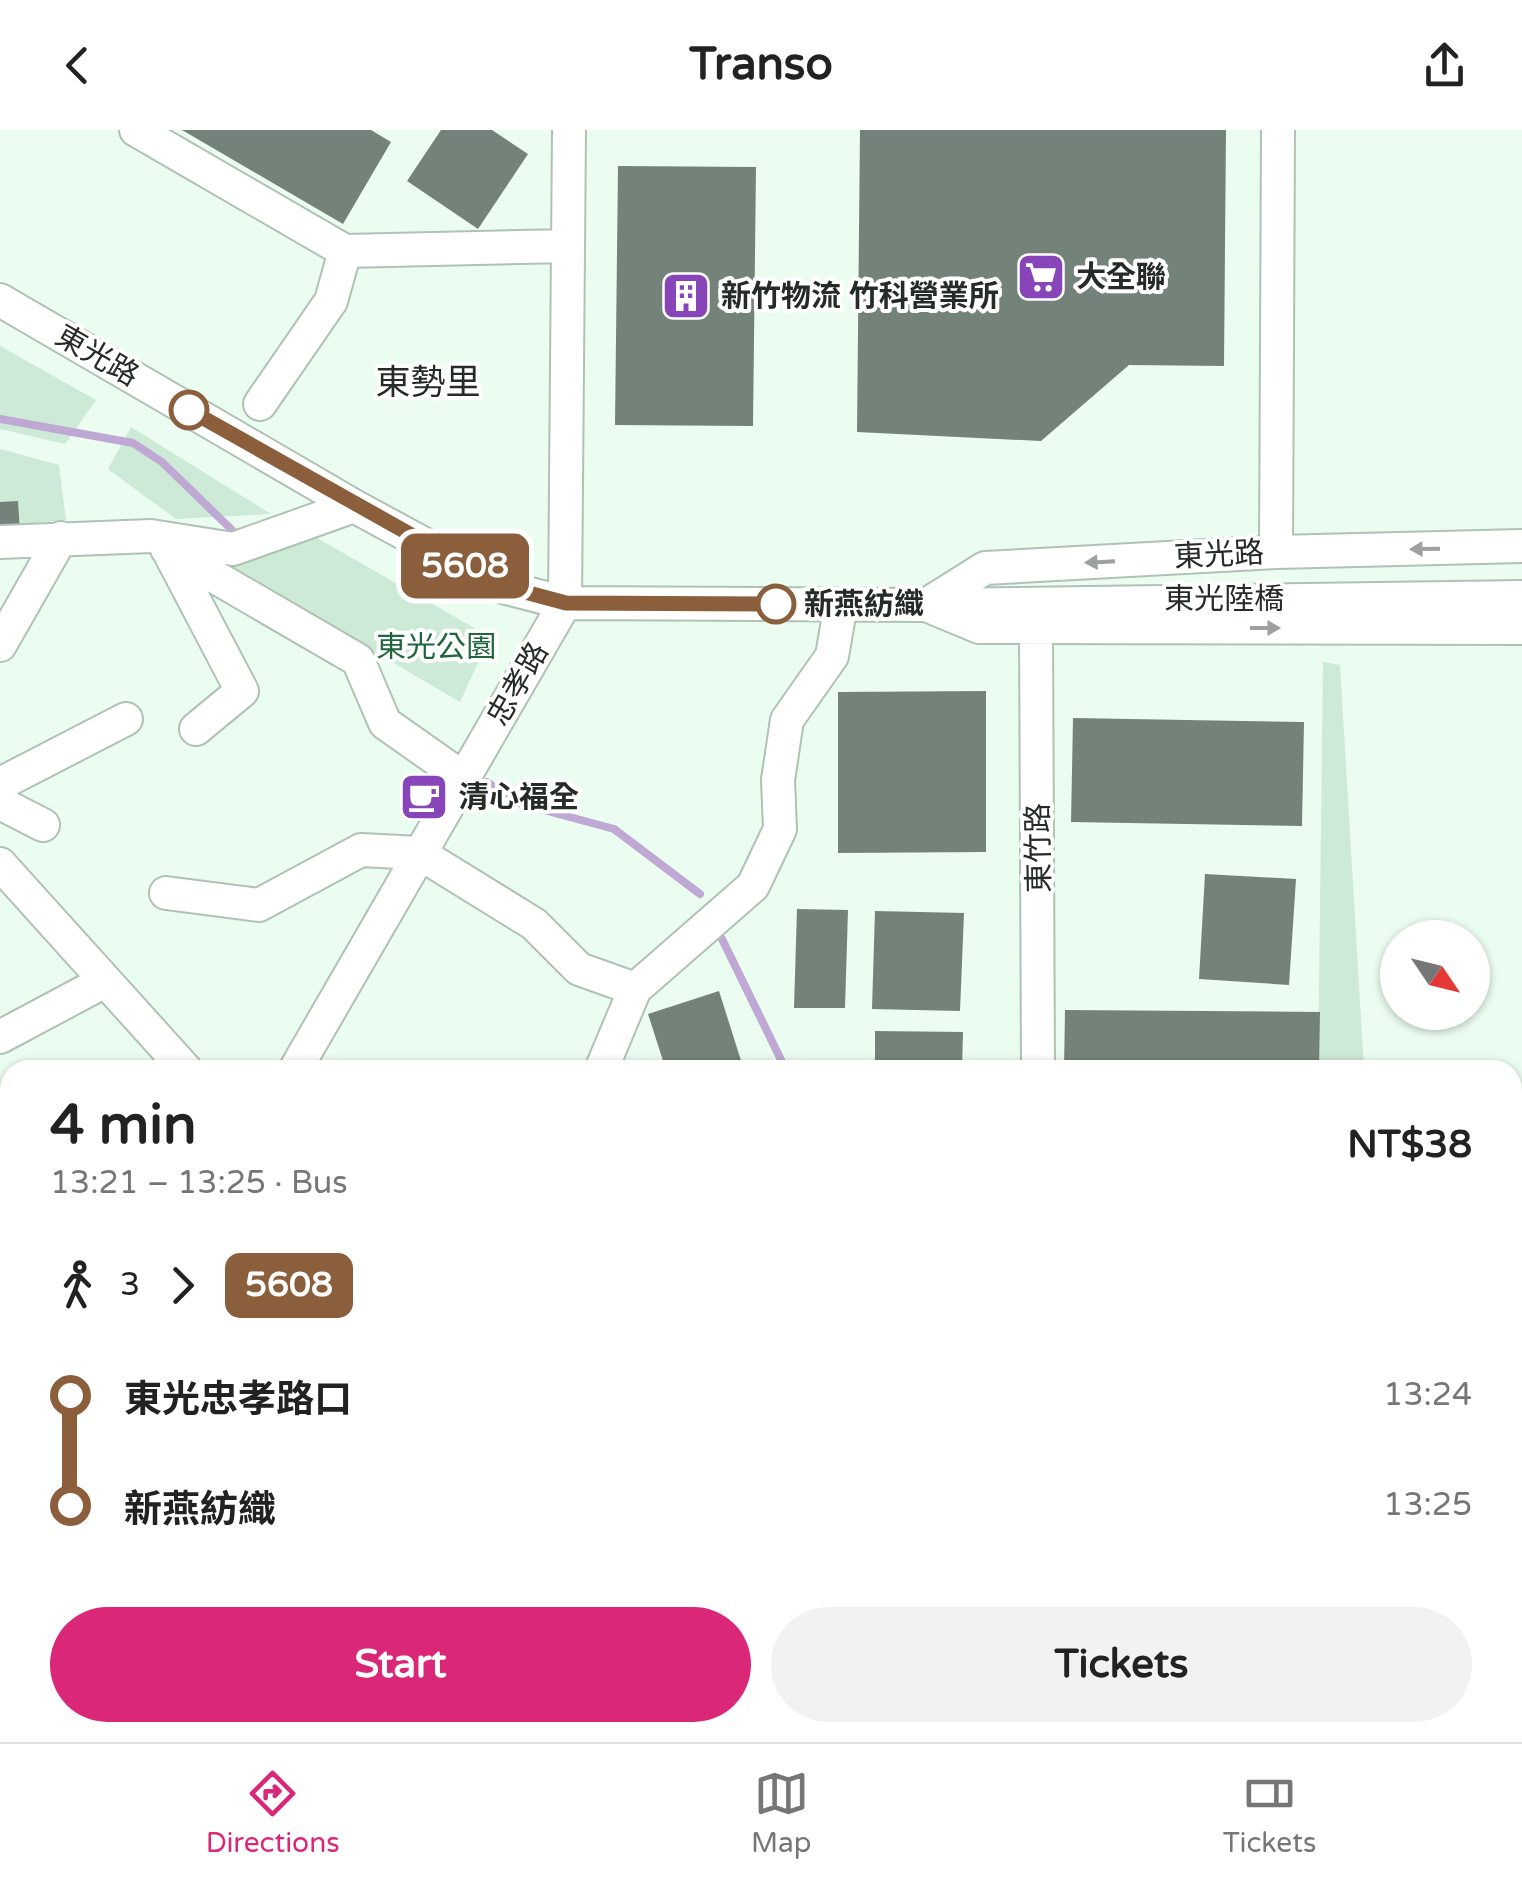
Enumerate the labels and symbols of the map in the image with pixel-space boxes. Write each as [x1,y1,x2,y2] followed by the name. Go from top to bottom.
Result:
[1015,251,1067,303] supermarket icon: 大全聯
[1076,259,1166,296] place label: 大全聯
[660,270,712,322] building icon: 新竹物流 竹科營業所
[721,278,999,315] place label: 新竹物流 竹科營業所
[49,317,145,395] street label: 東光路
[375,362,481,404] district label: 東勢里
[170,391,208,429] unlabelled marker
[395,534,535,598] line badge: 5608
[1173,534,1265,576] street label: 東光路
[1408,541,1440,557] one-way arrow
[1083,554,1115,570] one-way arrow
[1164,581,1284,618] street label: 東光陸橋
[757,585,795,623] marker: 新燕紡織
[804,586,924,623] place label: 新燕紡織
[1249,620,1281,636] one-way arrow
[376,629,496,666] park label: 東光公園
[479,636,557,732] street label: 忠孝路
[398,771,450,823] cafe icon: 清心福全
[459,779,579,816] place label: 清心福全
[1020,803,1058,893] street label: 東竹路
[1380,920,1490,1030] north arrow

